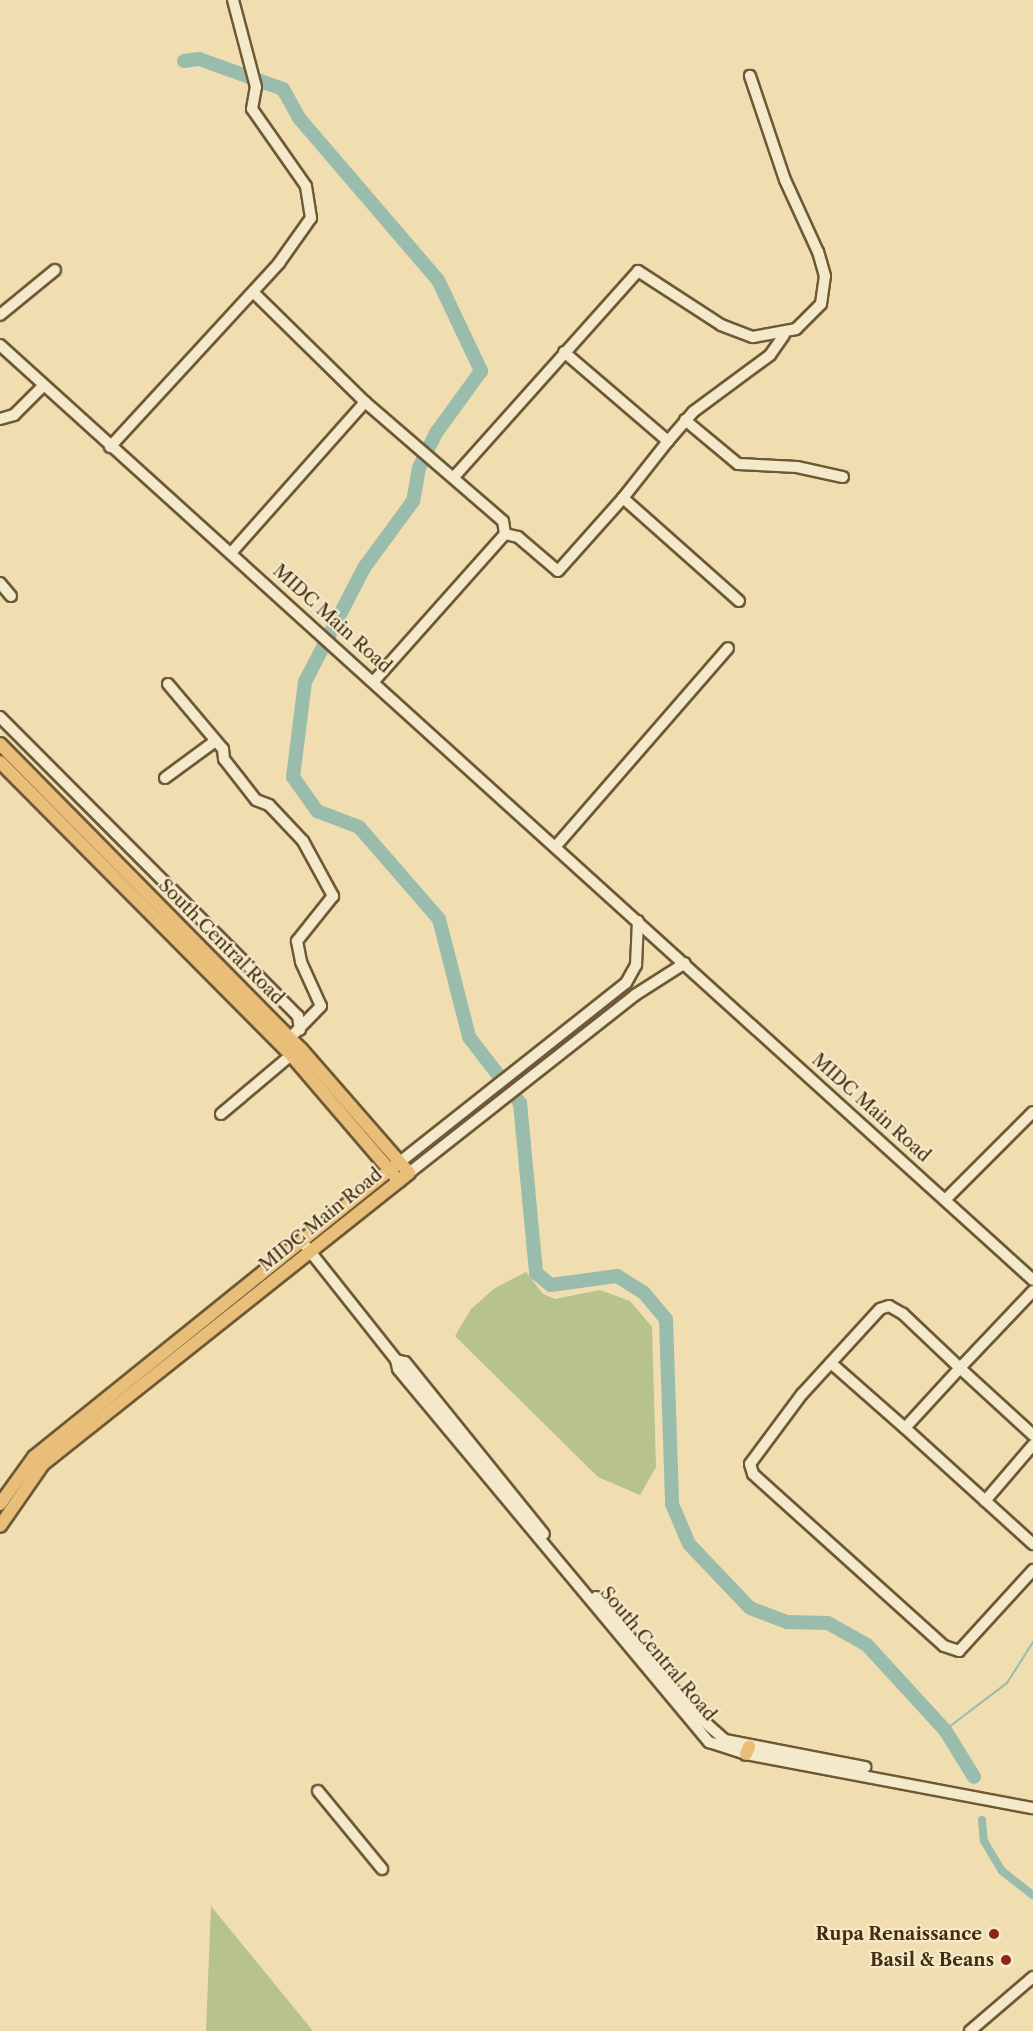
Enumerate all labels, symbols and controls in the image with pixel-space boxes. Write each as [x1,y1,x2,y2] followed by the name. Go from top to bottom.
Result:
[268,560,396,678] street label: MIDC Main Road
[154,875,288,1009] street label: South Central Road
[807,1049,935,1167] street label: MIDC Main Road
[255,1164,387,1276] street label: MIDC Main Road
[596,1582,720,1726] street label: South Central Road
[815,1923,982,1945] place label: Rupa Renaissance
[987,1927,1001,1941] marker: Rupa Renaissance
[870,1949,994,1971] place label: Basil & Beans
[999,1953,1013,1967] marker: Basil & Beans

